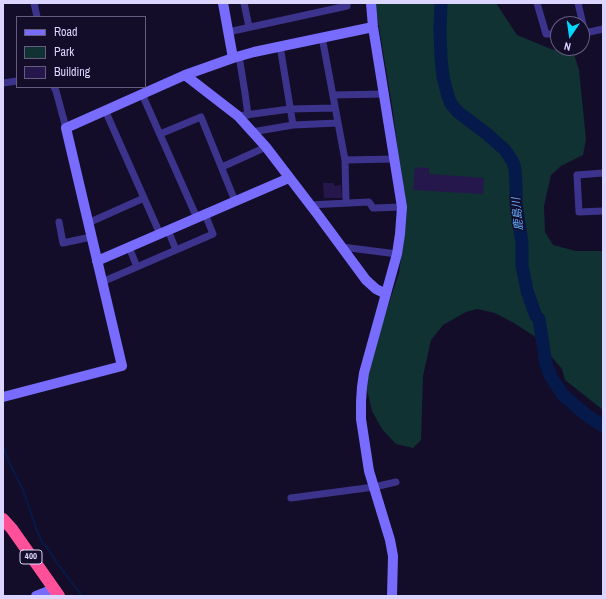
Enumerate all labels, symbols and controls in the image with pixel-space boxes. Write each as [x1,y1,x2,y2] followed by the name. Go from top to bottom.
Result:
[16,16,146,88] legend
[550,16,590,56] north arrow
[54,24,78,40] text: Road
[563,39,572,54] text: N
[54,44,74,60] text: Park
[54,64,90,80] text: Building
[510,197,526,231] water label: 鹿島川
[20,550,42,564] road number: 400

